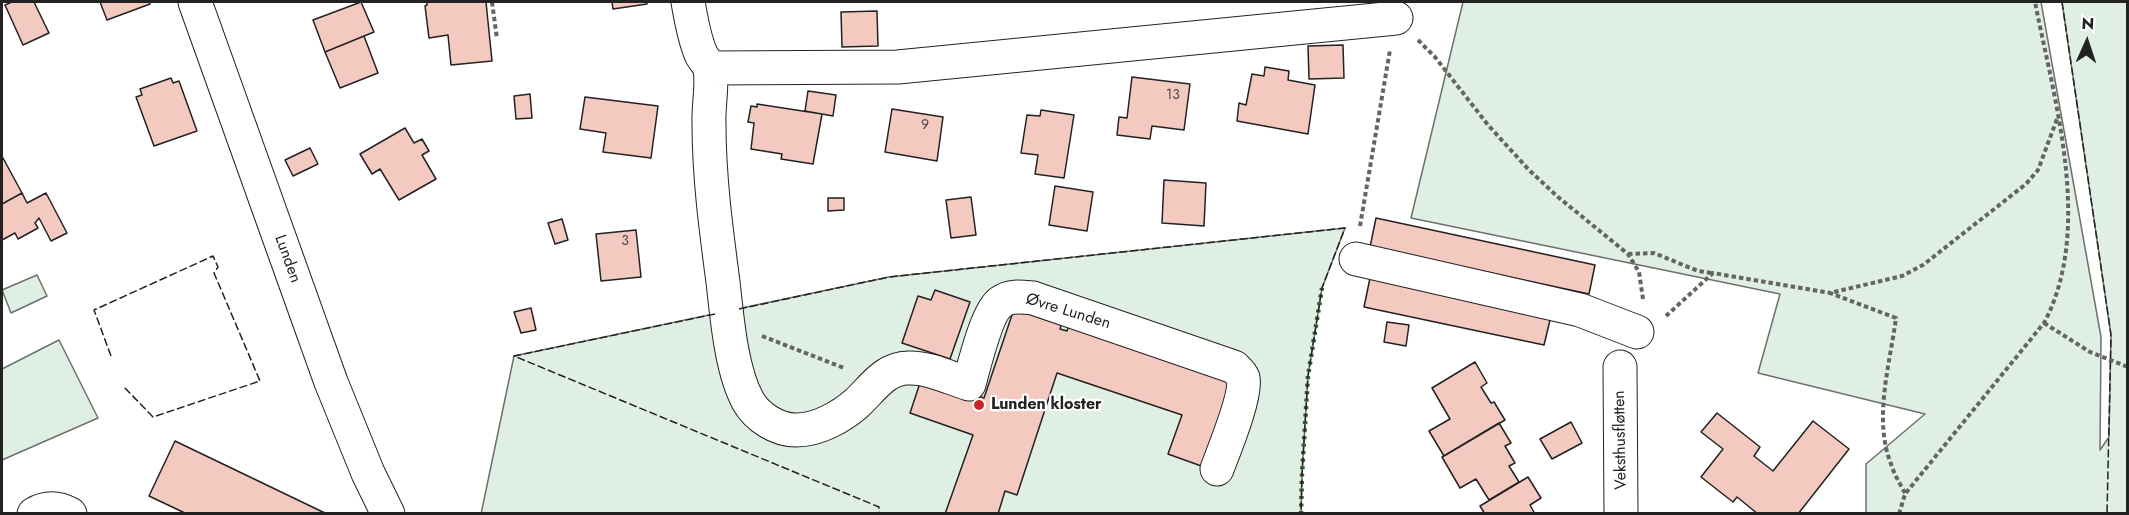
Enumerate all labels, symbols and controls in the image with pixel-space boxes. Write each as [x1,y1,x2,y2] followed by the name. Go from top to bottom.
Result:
[2057,12,2117,72] north arrow
[2081,12,2095,35] text: N
[1166,88,1180,104] house number: 13
[921,118,929,134] house number: 9
[270,232,304,286] street label: Lunden
[621,234,629,250] house number: 3
[1023,290,1113,334] street label: Øvre Lunden
[1611,390,1631,490] street label: Veksthusfløtten
[991,395,1102,415] place label: Lunden kloster
[972,398,986,412] marker: Lunden kloster

